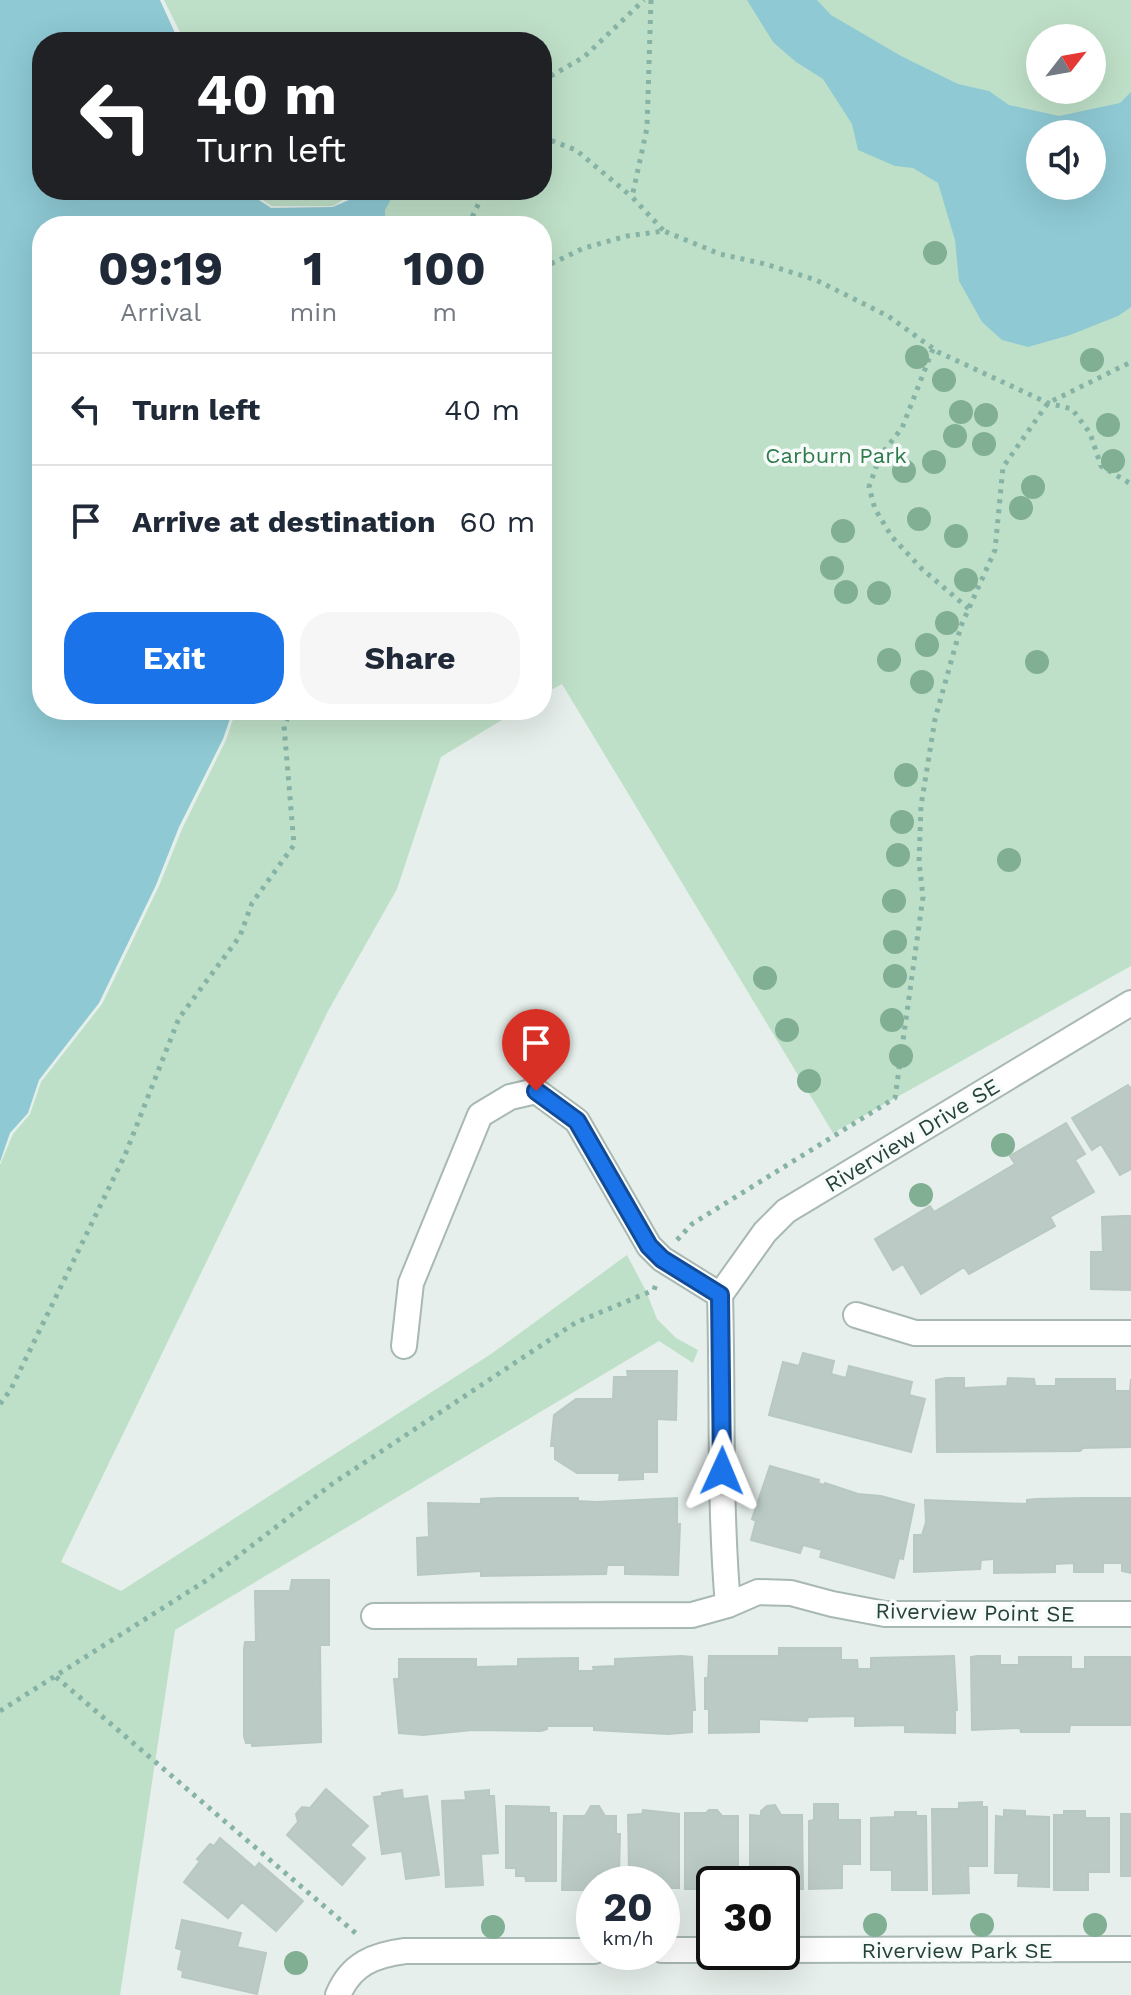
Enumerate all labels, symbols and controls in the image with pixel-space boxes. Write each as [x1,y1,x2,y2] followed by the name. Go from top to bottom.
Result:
[1026,24,1106,104] north arrow
[1026,24,1106,200] map controls
[196,62,337,128] text: 40 m
[64,64,168,168] icon: left
[1026,120,1106,200] button: sound
[196,129,346,171] text: Turn left
[98,240,223,297] text: 09:19
[303,240,324,297] text: 1
[403,240,486,297] text: 100
[120,297,201,327] text: Arrival
[289,297,337,327] text: min
[432,297,457,327] text: m
[64,387,108,431] icon: left
[132,392,260,427] text: Turn left
[444,392,520,427] text: 40 m
[765,443,907,468] park label: Carburn Park
[64,499,108,543] icon: arrive
[132,504,436,539] text: Arrive at destination
[460,504,535,539] text: 60 m
[64,612,284,704] button: Exit
[300,612,520,704] button: Share
[502,1009,570,1091] pin
[514,1021,558,1065] icon: arrive
[821,1073,1004,1197] street label: Riverview Drive SE
[680,1429,764,1513] position arrow
[875,1598,1075,1627] street label: Riverview Point SE
[696,1866,800,1970] speed limit sign: 30
[603,1884,653,1931] text: 20
[602,1926,654,1950] text: km/h
[861,1938,1053,1963] street label: Riverview Park SE

